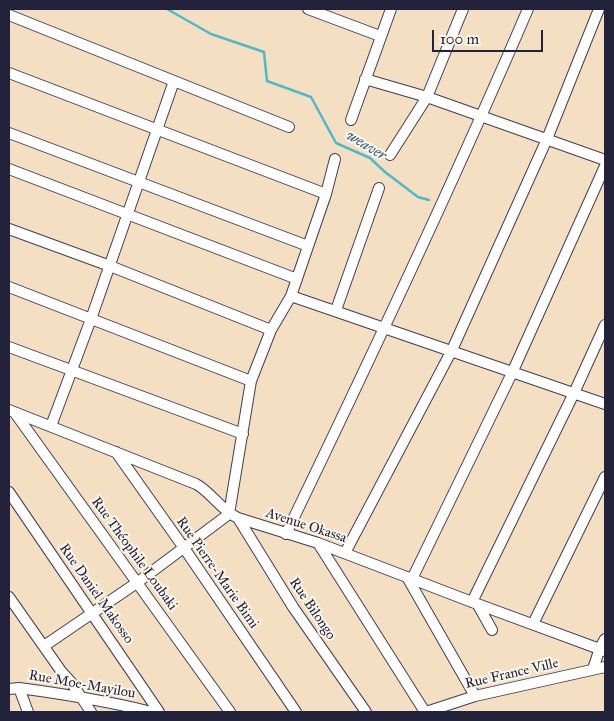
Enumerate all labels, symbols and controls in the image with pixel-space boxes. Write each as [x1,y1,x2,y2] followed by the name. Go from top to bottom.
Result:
[434,20,545,52] scale bar
[440,30,479,48] text: 100 m
[343,127,389,165] water label: weaver
[87,494,181,614] street label: Rue Théophile Loubaki
[263,505,349,547] street label: Avenue Okassa
[172,514,262,632] street label: Rue Pierre-Marie Bimi
[55,541,137,647] street label: Rue Daniel Makosso
[285,575,339,643] street label: Rue Bilongo
[464,655,560,693] street label: Rue France Ville
[27,667,137,703] street label: Rue Moe-Mayilou

